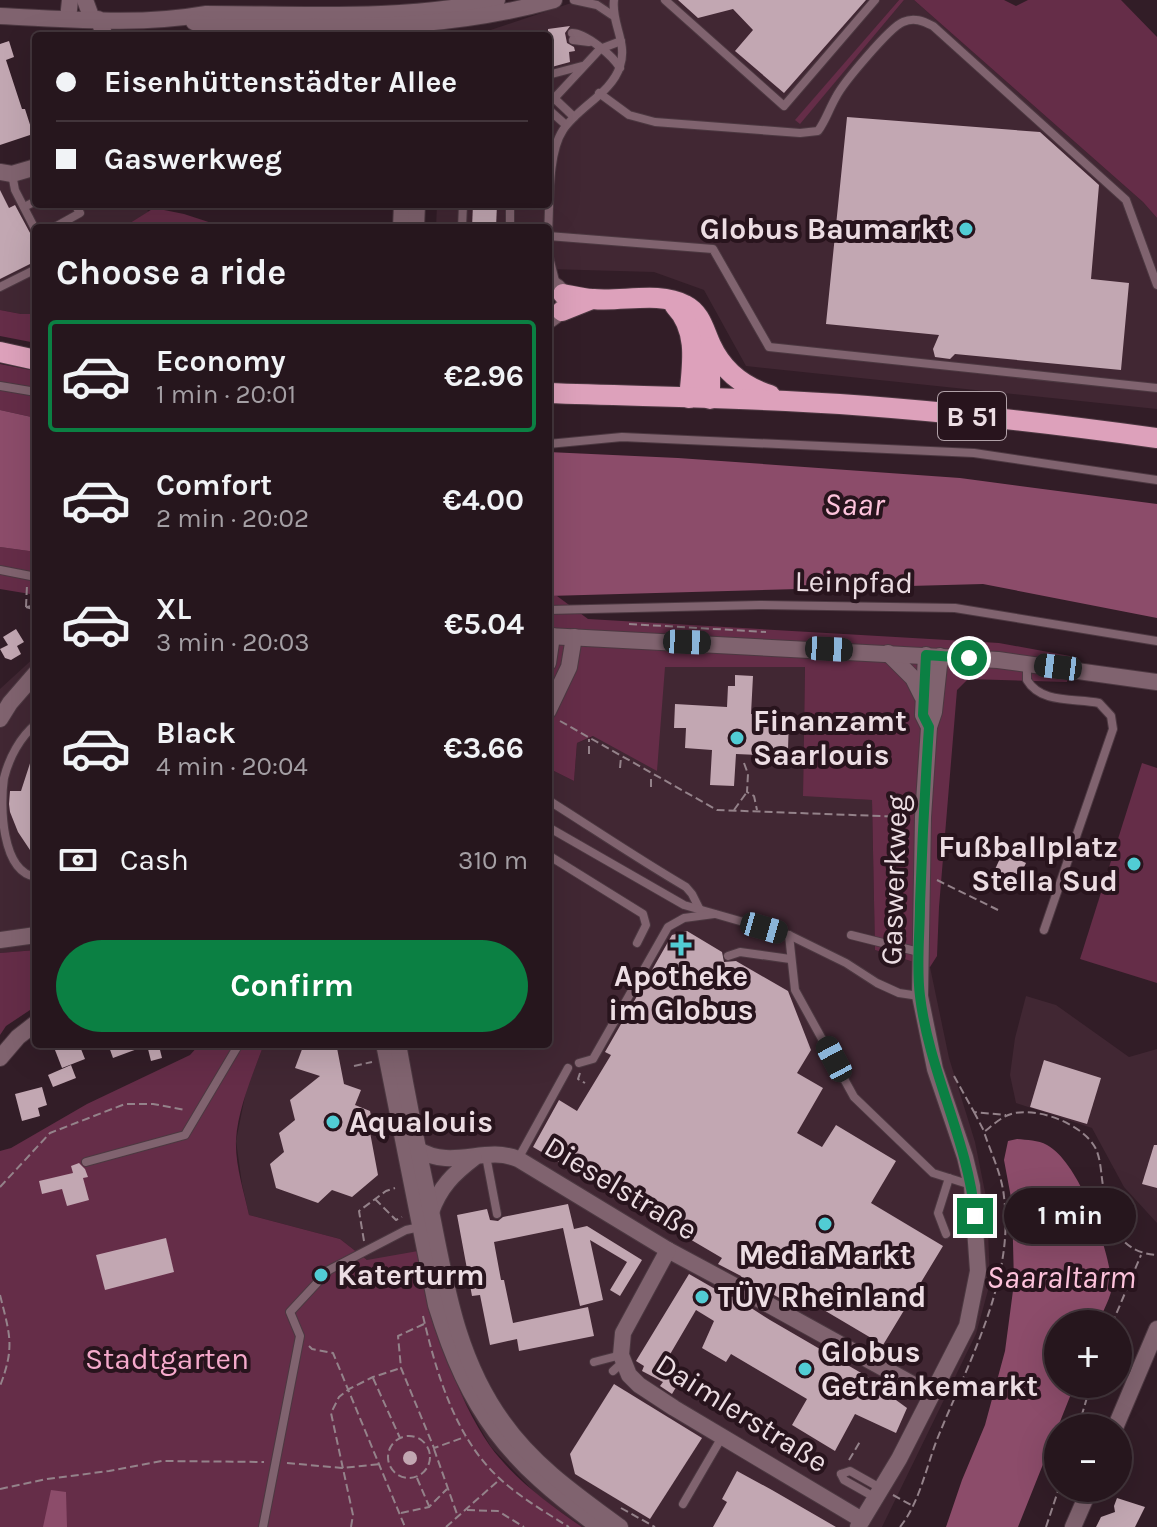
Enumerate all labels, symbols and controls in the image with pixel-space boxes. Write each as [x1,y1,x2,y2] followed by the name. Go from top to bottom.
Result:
[104,64,457,100] text: Eisenhüttenstädter Allee
[104,141,282,177] text: Gaswerkweg
[700,211,950,247] place label: Globus Baumarkt
[957,220,975,238] marker: Globus Baumarkt
[56,251,286,293] text: Choose a ride
[60,340,132,412] icon: car
[156,343,286,379] text: Economy
[444,358,524,394] text: €2.96
[156,379,296,410] text: 1 min · 20:01
[938,392,1006,440] road number: B 51
[60,464,132,536] icon: car
[156,467,272,503] text: Comfort
[443,482,524,518] text: €4.00
[823,485,886,524] water label: Saar
[156,503,309,534] text: 2 min · 20:02
[794,563,914,601] street label: Leinpfad
[60,588,132,660] icon: car
[156,591,191,627] text: XL
[444,606,524,642] text: €5.04
[156,627,310,658] text: 3 min · 20:03
[663,629,711,655] car
[804,636,854,662] car
[951,640,987,676] route start
[1033,652,1083,682] car
[753,703,907,773] place label: Finanzamt Saarlouis
[60,712,132,784] icon: car
[156,715,236,751] text: Black
[728,729,746,747] marker: Finanzamt Saarlouis
[443,730,524,766] text: €3.66
[156,751,308,782] text: 4 min · 20:04
[873,794,915,966] street label: Gaswerkweg
[938,829,1118,899] place label: Fußballplatz Stella Sud
[56,838,100,882] icon: cash
[120,842,189,878] text: Cash
[458,845,528,876] text: 310 m
[1125,855,1143,873] marker: Fußballplatz Stella Sud
[738,910,790,946] car
[672,936,690,954] marker: Apotheke im Globus
[56,940,528,1032] button: Confirm
[608,958,754,1028] place label: Apotheke im Globus
[812,1032,856,1086] car
[349,1104,493,1140] place label: Aqualouis
[324,1113,342,1131] marker: Aqualouis
[538,1128,704,1248] street label: Dieselstraße
[1003,1188,1135,1244] callout: 1 min
[957,1198,993,1234] route end
[1037,1200,1103,1231] text: 1 min
[816,1215,834,1233] marker: MediaMarkt
[738,1237,912,1273] place label: MediaMarkt
[337,1257,485,1293] place label: Katerturm
[986,1259,1136,1296] water label: Saaraltarm
[312,1266,330,1284] marker: Katerturm
[718,1279,927,1315] place label: TÜV Rheinland
[693,1288,711,1306] marker: TÜV Rheinland
[1044,1310,1132,1502] map controls
[1044,1310,1132,1398] button: +
[821,1334,1038,1404] place label: Globus Getränkemarkt
[85,1341,249,1377] park label: Stadtgarten
[649,1346,835,1480] street label: Daimlerstraße
[796,1360,814,1378] marker: Globus Getränkemarkt
[1044,1414,1132,1502] button: −

